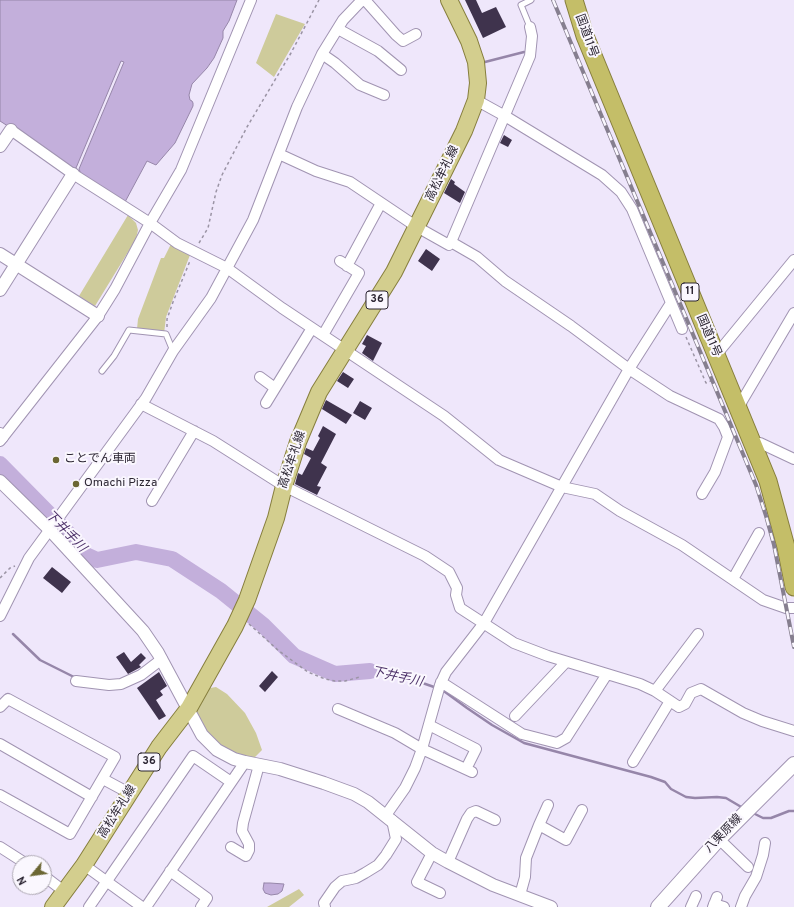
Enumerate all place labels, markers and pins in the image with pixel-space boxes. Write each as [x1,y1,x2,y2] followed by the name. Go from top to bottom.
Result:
[64,453,136,467] place label: ことでん車両
[51,455,61,465] marker: ことでん車両
[84,477,157,491] place label: Omachi Pizza
[71,479,81,489] marker: Omachi Pizza

